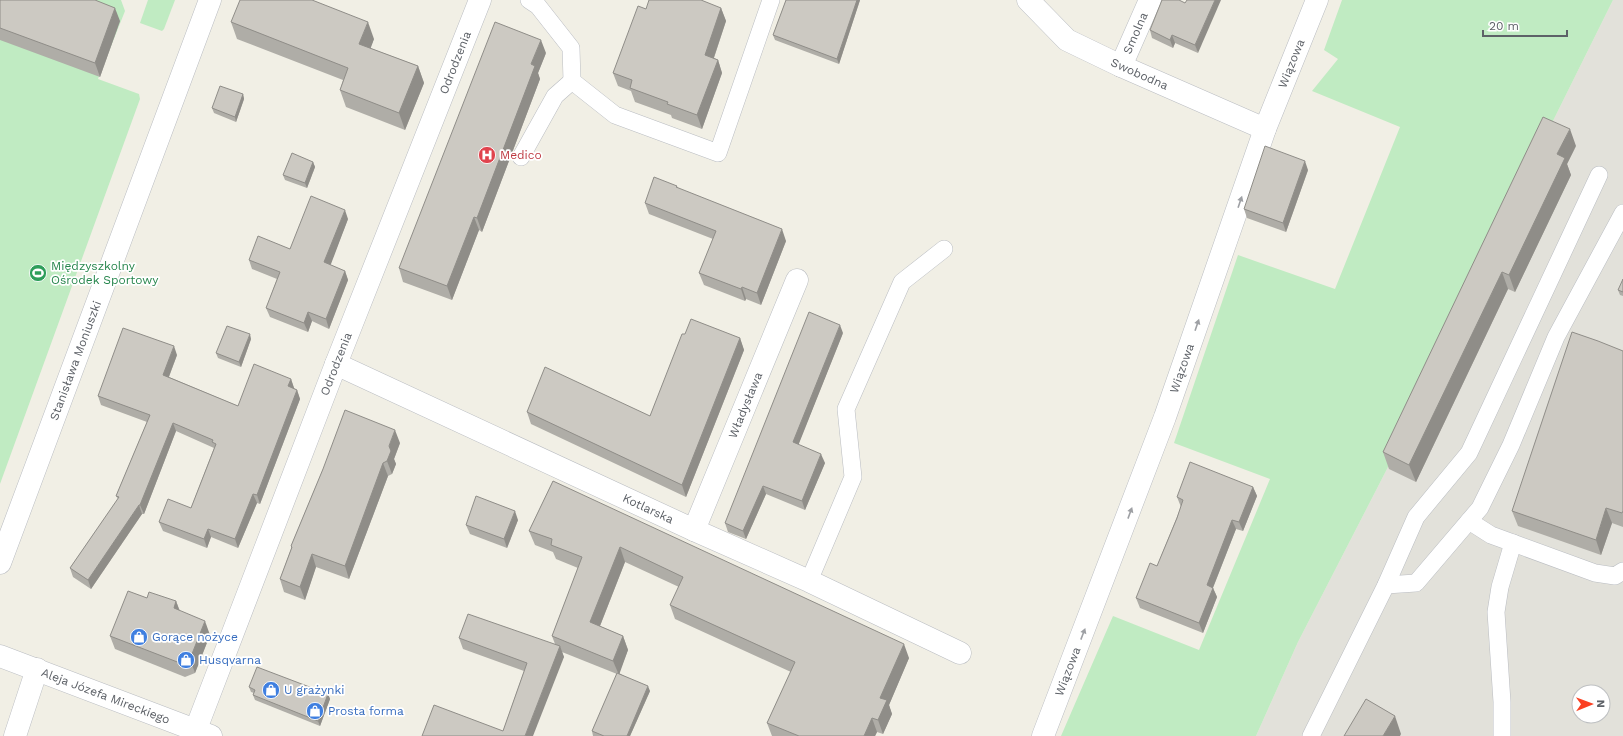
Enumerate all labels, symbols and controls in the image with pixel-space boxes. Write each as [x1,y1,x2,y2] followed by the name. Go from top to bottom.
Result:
[1120,10,1151,56] street label: Smolna
[1483,12,1567,38] scale bar
[1489,19,1519,33] text: 20 m
[436,29,474,96] street label: Odrodzenia
[1275,37,1308,90] street label: Wiązowa
[1109,55,1171,93] street label: Swobodna
[477,145,497,165] hospital icon: Medico
[500,148,542,162] place label: Medico
[1237,196,1243,208] one-way arrow
[51,259,159,287] place label: Międzyszkolny Ośrodek Sportowy
[28,263,48,283] sports icon: Międzyszkolny Ośrodek Sportowy
[47,299,104,422] street label: Stanisława Moniuszki
[1195,319,1201,331] one-way arrow
[318,330,355,398] street label: Odrodzenia
[1167,342,1197,395] street label: Wiązowa
[726,370,765,440] street label: Władysława
[620,491,676,527] street label: Kotlarska
[1127,507,1133,519] one-way arrow
[129,627,149,647] shop icon: Gorące nożyce
[1080,628,1086,640] one-way arrow
[152,630,238,644] place label: Gorące nożyce
[1052,645,1083,698] street label: Wiązowa
[176,650,196,670] shop icon: Husqvarna
[199,653,261,667] place label: Husqvarna
[39,665,172,727] street label: Aleja Józefa Mireckiego
[261,680,281,700] shop icon: U grażynki
[284,683,345,697] place label: U grażynki
[1571,684,1611,724] north arrow
[1594,700,1607,708] text: N
[305,701,325,721] shop icon: Prosta forma
[328,704,404,718] place label: Prosta forma

